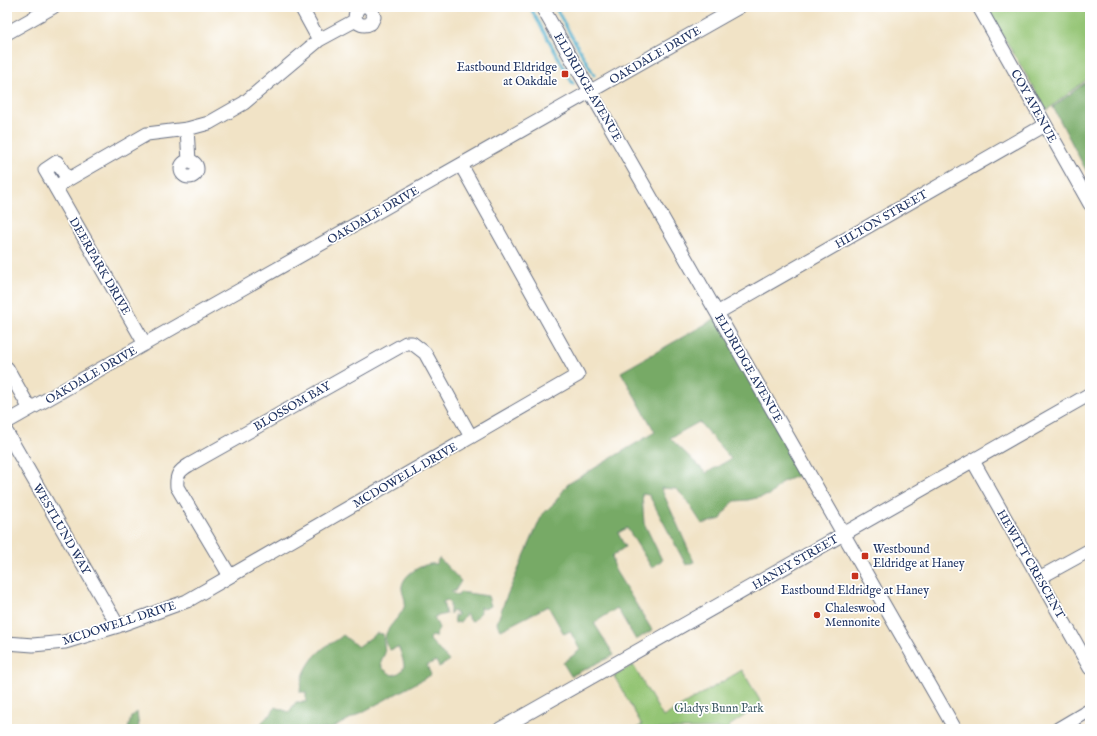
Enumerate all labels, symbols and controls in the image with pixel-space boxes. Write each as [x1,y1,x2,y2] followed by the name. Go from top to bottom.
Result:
[607,23,704,88] street label: OAKDALE DRIVE
[550,30,625,144] street label: ELDRIDGE AVENUE
[457,60,557,89] place label: Eastbound Eldridge at Oakdale
[1007,67,1060,146] street label: COY AVENUE
[560,69,570,79] marker: Eastbound Eldridge at Oakdale
[325,183,422,248] street label: OAKDALE DRIVE
[832,187,930,252] street label: HILTON STREET
[66,215,134,318] street label: DEERPARK DRIVE
[711,311,786,425] street label: ELDRIDGE AVENUE
[43,343,140,408] street label: OAKDALE DRIVE
[251,378,334,435] street label: BLOSSOM BAY
[350,439,460,512] street label: MCDOWELL DRIVE
[29,481,94,578] street label: WESTLUND WAY
[993,507,1068,622] street label: HEWITT CRESCENT
[749,532,841,593] street label: HANEY STREET
[873,542,965,571] place label: Westbound Eldridge at Haney
[860,551,870,561] marker: Westbound Eldridge at Haney
[850,571,860,581] marker: Eastbound Eldridge at Haney
[781,583,929,598] place label: Eastbound Eldridge at Haney
[60,598,178,649] street label: MCDOWELL DRIVE
[825,601,886,630] place label: Chaleswood Mennonite
[812,610,822,620] marker: Chaleswood Mennonite
[674,701,764,716] park label: Gladys Bunn Park

